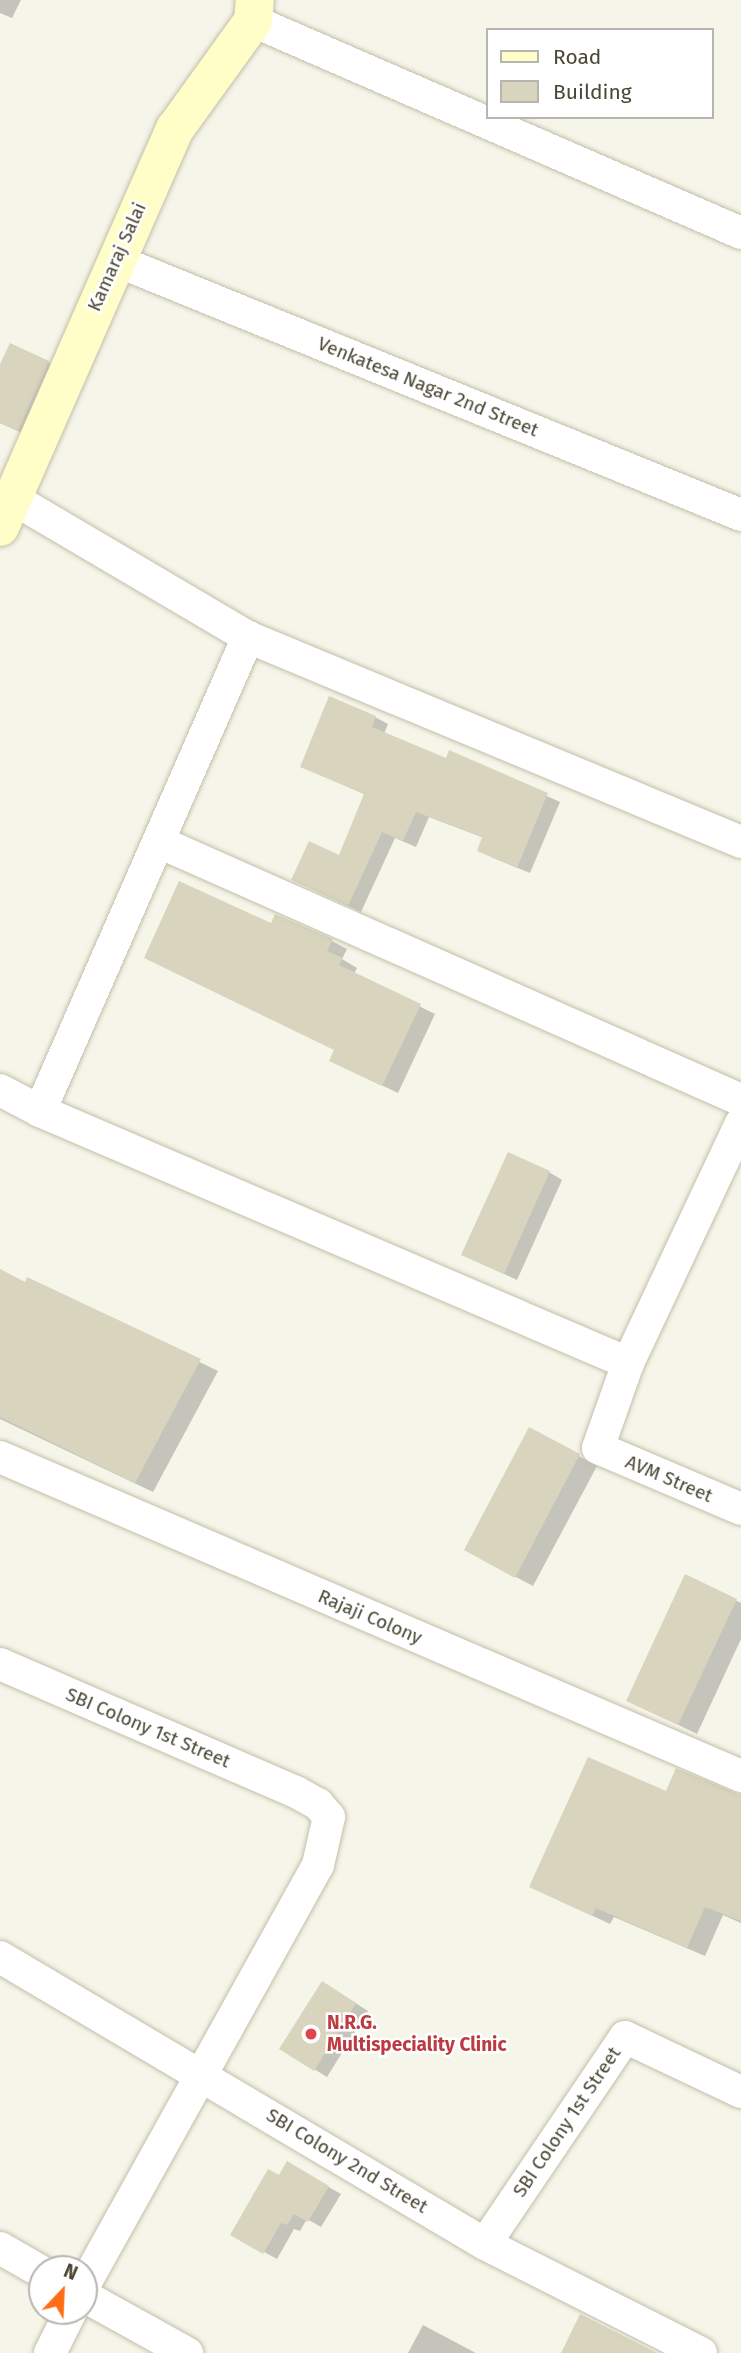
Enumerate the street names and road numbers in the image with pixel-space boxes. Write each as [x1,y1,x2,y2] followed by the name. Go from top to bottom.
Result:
[83,199,151,315] street label: Kamaraj Salai
[314,332,542,442] street label: Venkatesa Nagar 2nd Street
[622,1450,716,1508] street label: AVM Street
[315,1585,425,1649] street label: Rajaji Colony
[62,1683,234,1773] street label: SBI Colony 1st Street
[508,2043,626,2201] street label: SBI Colony 1st Street
[262,2104,432,2218] street label: SBI Colony 2nd Street

